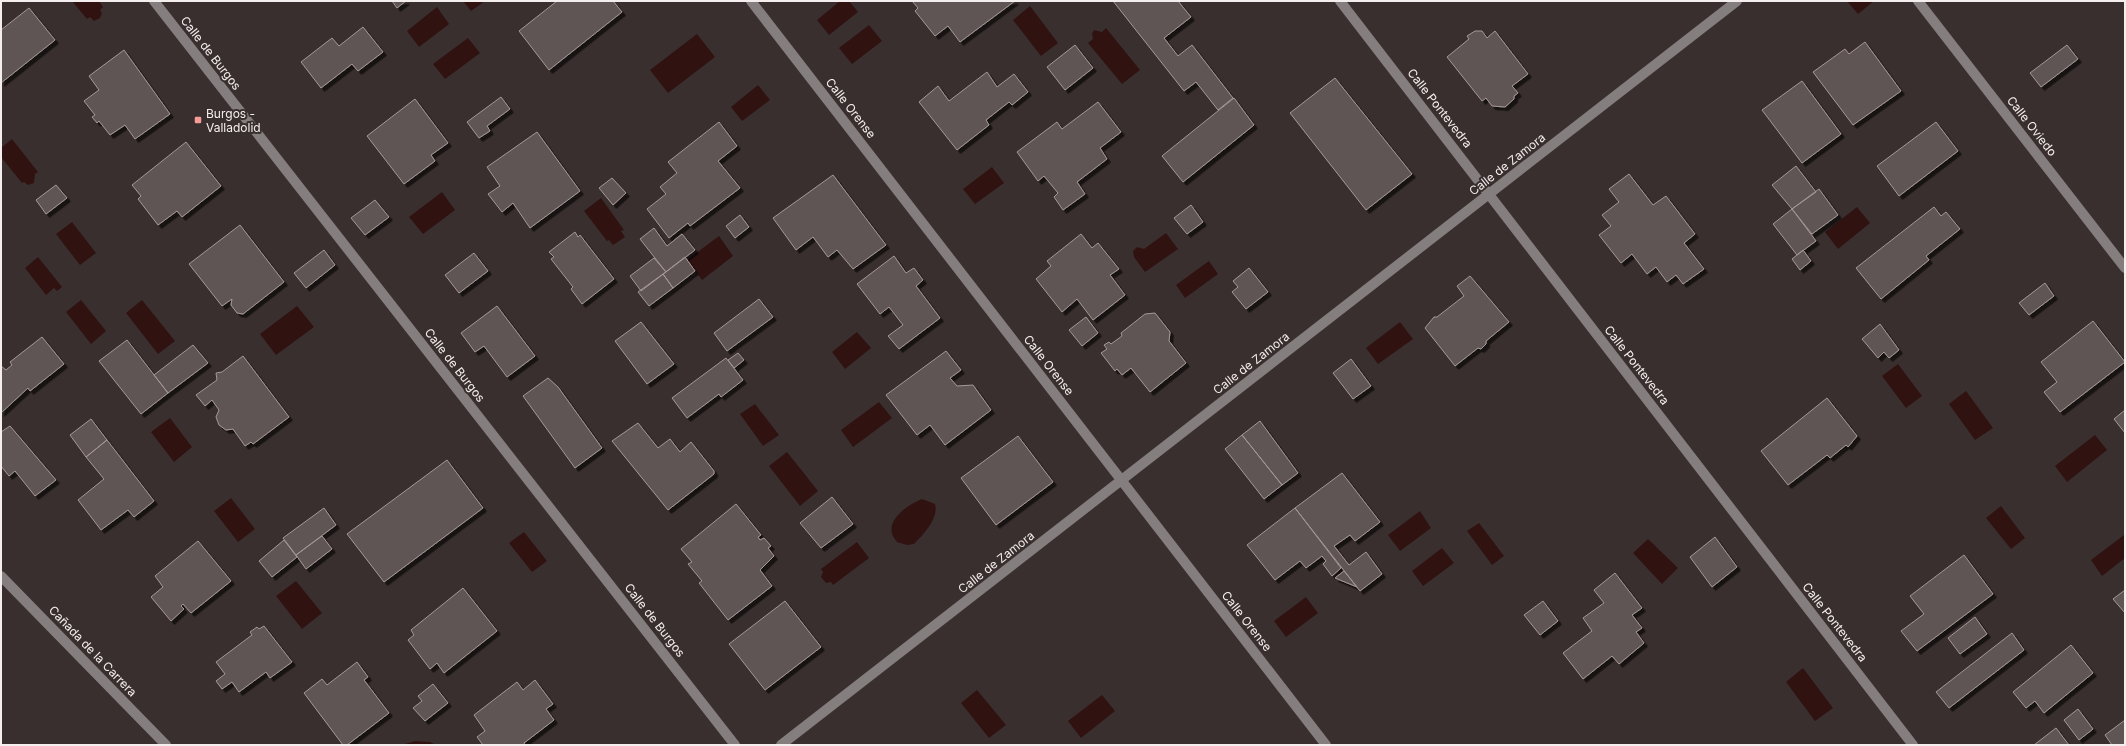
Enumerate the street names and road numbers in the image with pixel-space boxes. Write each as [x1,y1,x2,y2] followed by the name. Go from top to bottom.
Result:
[178,13,244,93] street label: Calle de Burgos
[1404,65,1476,151] street label: Calle Pontevedra
[823,75,879,141] street label: Calle Orense
[2004,93,2060,159] street label: Calle Oviedo
[1466,130,1548,198] street label: Calle de Zamora
[1601,322,1673,408] street label: Calle Pontevedra
[422,325,488,405] street label: Calle de Burgos
[1210,329,1292,397] street label: Calle de Zamora
[1021,332,1077,398] street label: Calle Orense
[955,528,1037,596] street label: Calle de Zamora
[1799,579,1871,665] street label: Calle Pontevedra
[622,580,688,660] street label: Calle de Burgos
[1219,588,1275,654] street label: Calle Orense
[46,603,140,699] street label: Cañada de la Carrera

